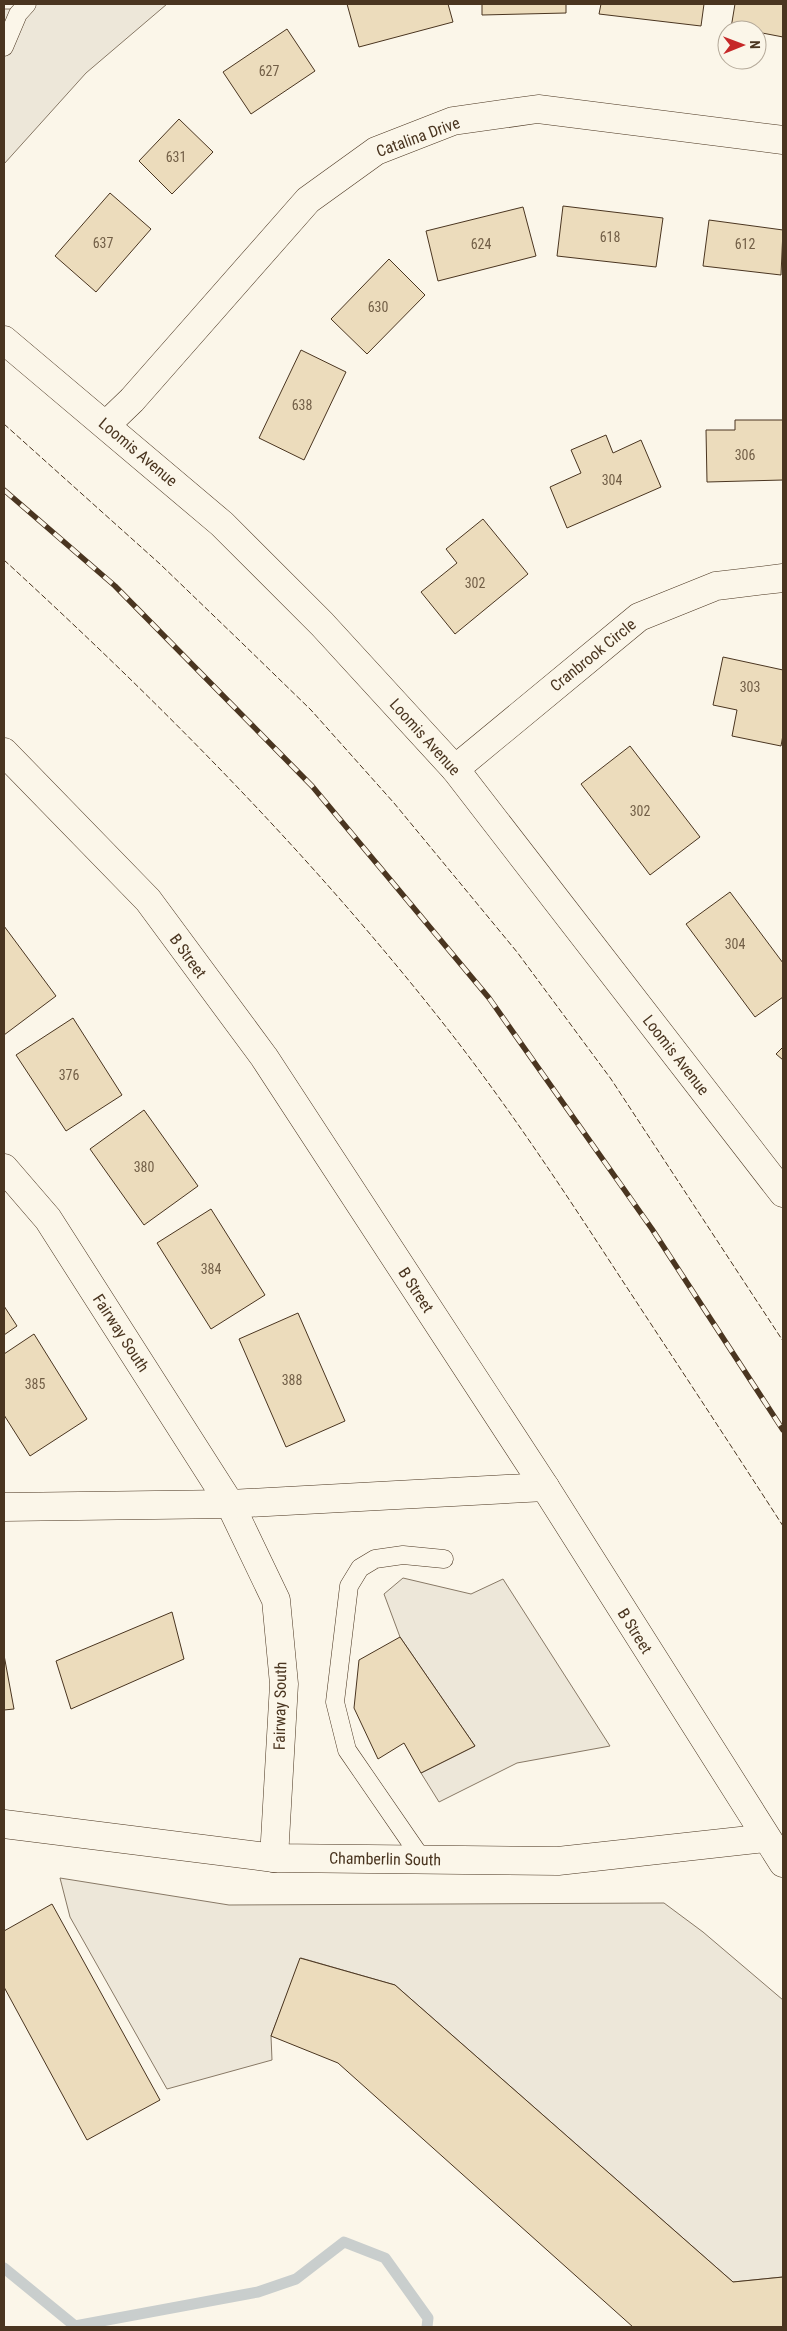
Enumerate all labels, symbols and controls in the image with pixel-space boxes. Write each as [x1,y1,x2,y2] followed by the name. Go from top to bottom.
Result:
[717,20,767,70] north arrow
[747,40,763,49] text: N
[259,63,279,79] house number: 627
[374,113,462,161] street label: Catalina Drive
[166,149,186,165] house number: 631
[600,229,620,245] house number: 618
[93,235,113,251] house number: 637
[471,236,491,252] house number: 624
[735,236,755,252] house number: 612
[368,299,388,315] house number: 630
[292,397,312,413] house number: 638
[95,414,181,490] street label: Loomis Avenue
[735,447,755,463] house number: 306
[602,472,622,488] house number: 304
[465,575,485,591] house number: 302
[546,615,640,695] street label: Cranbrook Circle
[740,679,760,695] house number: 303
[386,695,464,779] street label: Loomis Avenue
[630,803,650,819] house number: 302
[166,930,211,982] street label: B Street
[725,936,745,952] house number: 304
[639,1011,713,1099] street label: Loomis Avenue
[59,1067,79,1083] house number: 376
[134,1159,154,1175] house number: 380
[201,1261,221,1277] house number: 384
[394,1264,438,1316] street label: B Street
[89,1291,153,1375] street label: Fairway South
[282,1372,302,1388] house number: 388
[25,1376,45,1392] house number: 385
[614,1605,656,1657] street label: B Street
[270,1662,290,1750] street label: Fairway South
[329,1849,441,1869] street label: Chamberlin South

